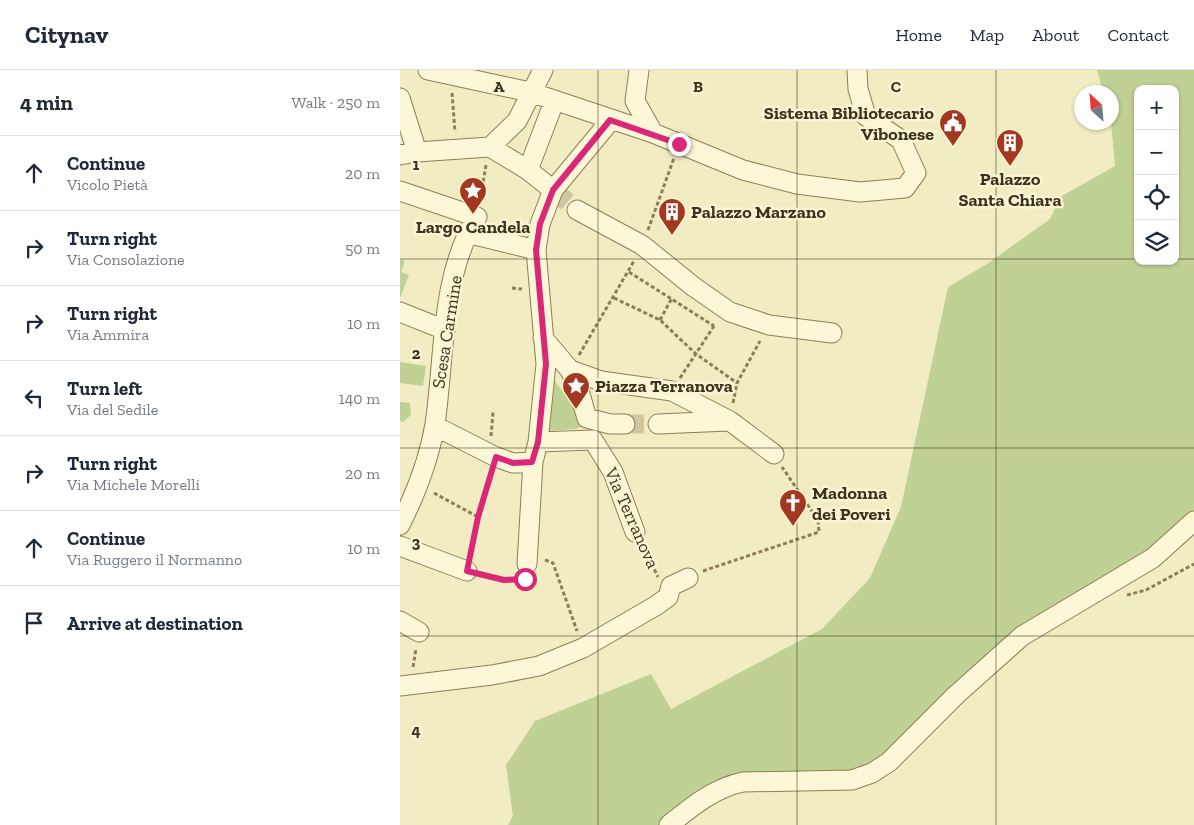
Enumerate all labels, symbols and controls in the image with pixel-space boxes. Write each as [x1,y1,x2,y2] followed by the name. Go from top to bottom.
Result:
[25,20,108,49] text: Citynav
[895,24,942,46] text: Home
[970,24,1004,46] text: Map
[1032,24,1079,46] text: About
[1107,24,1169,46] text: Contact
[494,77,505,96] text: A
[693,77,703,96] text: B
[891,77,901,96] text: C
[1074,85,1119,130] north arrow
[1134,85,1179,265] map controls
[1134,85,1179,130] button: +
[20,90,73,115] text: 4 min
[292,93,380,112] text: Walk · 250 m
[764,102,935,145] place label: Sistema Bibliotecario Vibonese
[938,108,968,147] public building icon: Sistema Bibliotecario Vibonese
[995,128,1025,167] building icon: Palazzo Santa Chiara
[1134,130,1179,175] button: −
[668,133,691,156] route end
[67,152,145,175] text: Continue
[413,155,420,174] text: 1
[20,159,48,187] icon: ahead
[345,164,380,183] text: 20 m
[958,168,1062,211] place label: Palazzo Santa Chiara
[67,175,148,194] text: Vicolo Pietà
[1134,175,1179,220] button: locate
[458,176,488,215] place icon: Largo Candela
[657,197,687,236] building icon: Palazzo Marzano
[691,201,826,223] place label: Palazzo Marzano
[416,216,530,238] place label: Largo Candela
[1134,220,1179,265] button: layers
[67,227,157,250] text: Turn right
[20,234,48,262] icon: right
[345,239,380,258] text: 50 m
[67,250,185,269] text: Via Consolazione
[427,274,467,390] street label: Scesa Carmine
[67,302,157,325] text: Turn right
[20,309,48,337] icon: right
[347,314,380,333] text: 10 m
[67,325,149,344] text: Via Ammira
[412,344,421,363] text: 2
[561,371,591,410] place icon: Piazza Terranova
[595,375,733,397] place label: Piazza Terranova
[67,377,142,400] text: Turn left
[20,384,48,412] icon: left
[339,389,380,408] text: 140 m
[67,400,158,419] text: Via del Sedile
[67,452,157,475] text: Turn right
[20,459,48,487] icon: right
[600,463,664,572] street label: Via Terranova
[345,464,380,483] text: 20 m
[67,475,200,494] text: Via Michele Morelli
[812,482,891,525] place label: Madonna dei Poveri
[778,488,808,527] church icon: Madonna dei Poveri
[67,527,145,550] text: Continue
[412,533,421,552] text: 3
[20,534,48,562] icon: ahead
[347,539,380,558] text: 10 m
[67,550,242,569] text: Via Ruggero il Normanno
[514,568,537,591] route start
[20,609,48,637] icon: arrive
[67,612,243,635] text: Arrive at destination
[411,721,421,740] text: 4

